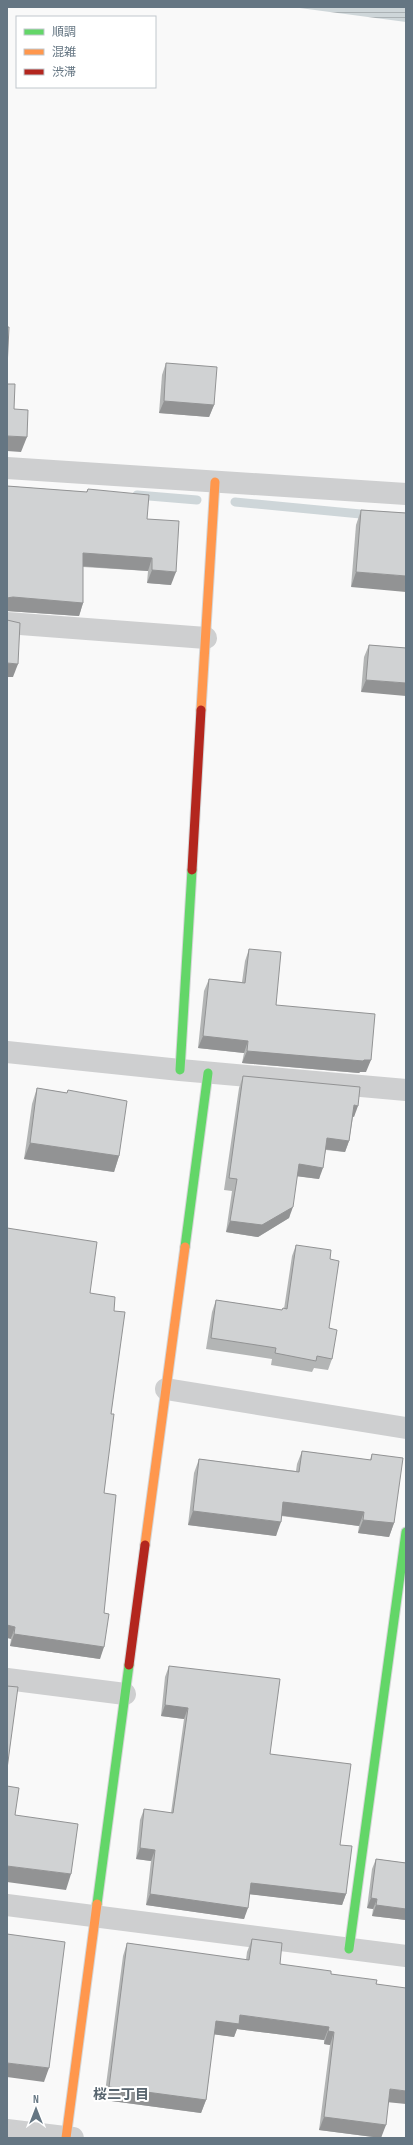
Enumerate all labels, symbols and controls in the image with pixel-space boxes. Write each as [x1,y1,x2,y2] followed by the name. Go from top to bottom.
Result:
[16,16,156,88] legend
[52,25,76,40] text: 順調
[52,45,76,60] text: 混雑
[52,65,76,80] text: 渋滞
[93,2086,149,2103] district label: 桜二丁目
[16,2089,56,2129] north arrow
[33,2093,39,2106] text: N

